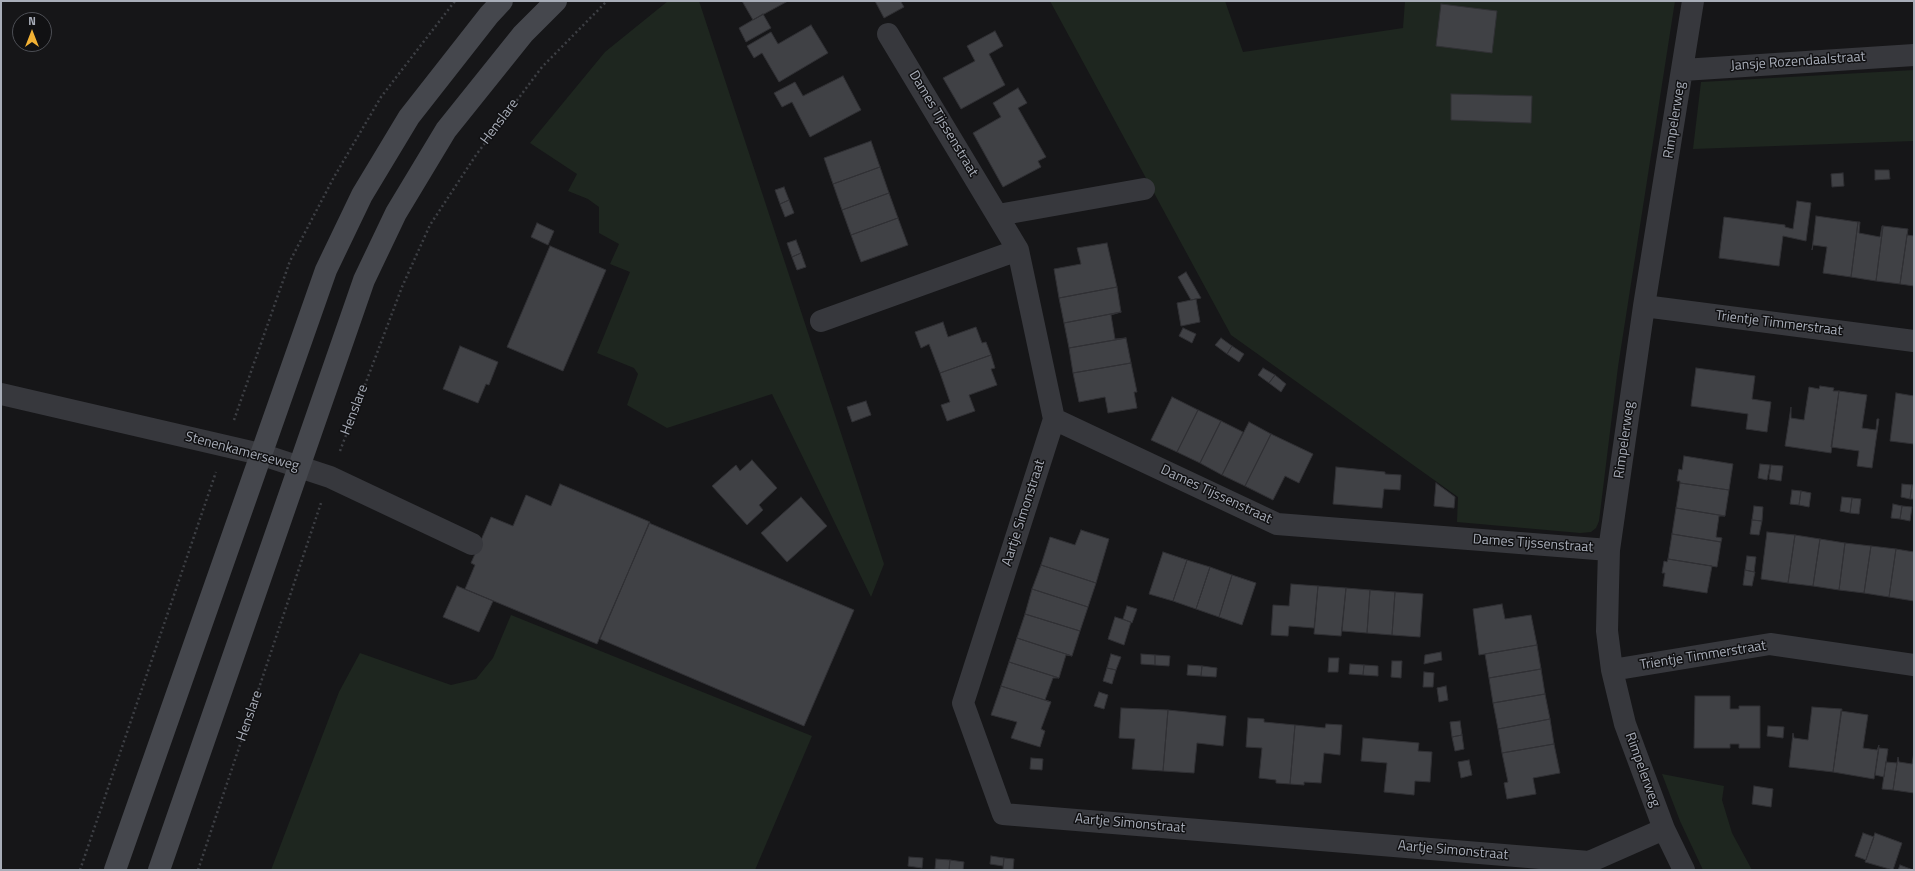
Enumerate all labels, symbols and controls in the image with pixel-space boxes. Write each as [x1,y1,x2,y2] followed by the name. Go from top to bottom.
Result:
[12,12,52,52] north arrow
[28,13,36,29] text: N
[1730,49,1866,75] street label: Jansje Rozendaalstraat
[905,68,981,180] street label: Dames Tijssenstraat
[1661,80,1689,160] street label: Rimpelerweg
[477,96,523,148] street label: Henslare
[1715,308,1843,340] street label: Trientje Timmerstraat
[338,382,372,438] street label: Henslare
[1611,400,1639,480] street label: Rimpelerweg
[183,429,301,475] street label: Stenenkamerseweg
[999,458,1049,568] street label: Aartje Simonstraat
[1158,462,1274,528] street label: Dames Tijssenstraat
[1472,531,1594,557] street label: Dames Tijssenstraat
[1639,638,1767,674] street label: Trientje Timmerstraat
[234,688,266,744] street label: Henslare
[1621,731,1663,809] street label: Rimpelerweg
[1074,811,1186,837] street label: Aartje Simonstraat
[1397,838,1509,864] street label: Aartje Simonstraat

